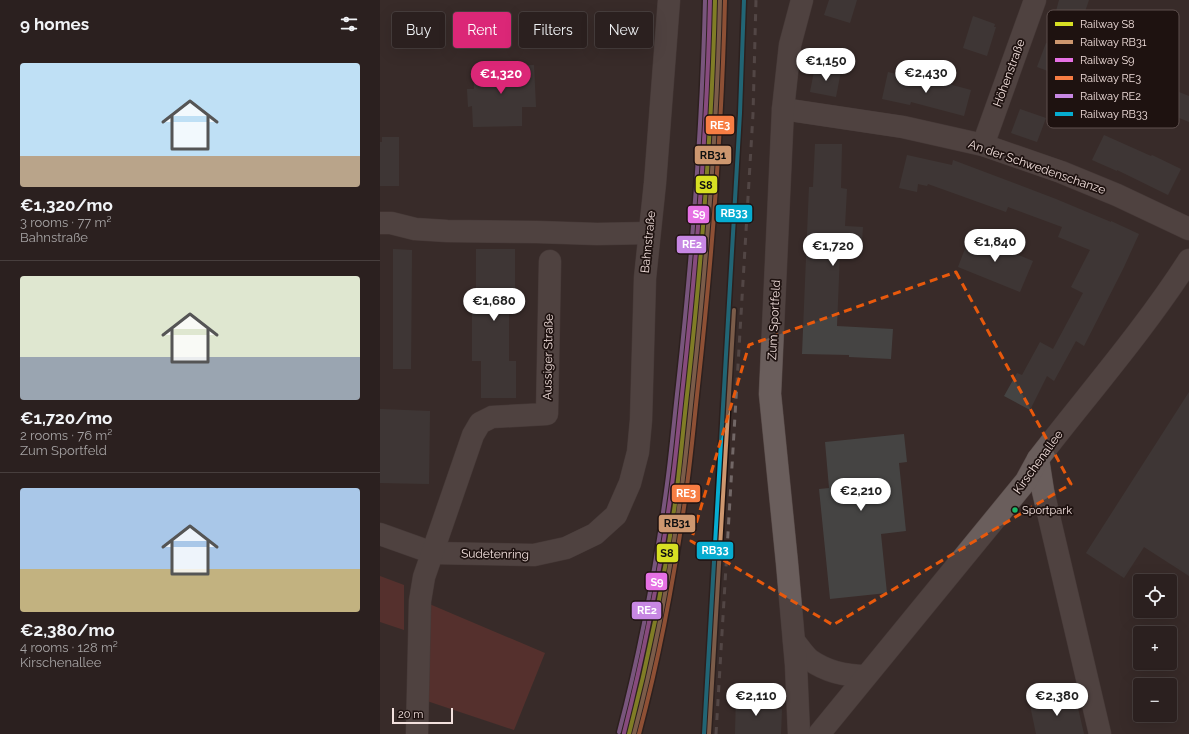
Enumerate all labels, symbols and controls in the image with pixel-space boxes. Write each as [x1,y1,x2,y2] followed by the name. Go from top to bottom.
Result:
[1047,10,1179,128] legend
[392,12,445,48] chip: Buy
[453,12,511,48] chip: Rent
[519,12,587,48] chip: Filters
[595,12,653,48] chip: New
[338,13,360,35] icon: filters
[20,14,89,34] text: 9 homes
[1080,18,1135,31] text: Railway S8
[1080,36,1147,49] text: Railway RB31
[990,37,1028,109] street label: Höhenstraße
[793,48,859,82] pin: €1,150
[805,53,847,68] text: €1,150
[1080,54,1135,67] text: Railway S9
[893,60,959,94] pin: €2,430
[468,61,534,95] pin: €1,320
[904,65,948,80] text: €2,430
[480,66,522,81] text: €1,320
[1080,72,1141,85] text: Railway RE3
[154,89,226,161] icon: home
[1080,90,1141,103] text: Railway RE2
[1080,108,1148,121] text: Railway RB33
[705,115,735,135] line badge: RE3
[710,119,730,132] text: RE3
[967,137,1107,197] street label: An der Schwedenschanze
[694,145,732,165] line badge: RB31
[700,149,727,162] text: RB31
[695,175,718,194] line badge: S8
[699,179,713,192] text: S8
[20,195,113,215] text: €1,320/mo
[715,204,753,223] line badge: RB33
[687,205,710,224] line badge: S9
[720,207,748,220] text: RB33
[692,208,706,221] text: S9
[638,210,658,274] street label: Bahnstraße
[20,215,112,230] text: 3 rooms · 77 m²
[962,229,1028,263] pin: €1,840
[20,230,88,245] text: Bahnstraße
[800,233,866,267] pin: €1,720
[973,234,1017,249] text: €1,840
[676,235,707,254] line badge: RE2
[682,238,702,251] text: RE2
[812,238,854,253] text: €1,720
[765,280,783,360] street label: Zum Sportfeld
[461,288,527,322] pin: €1,680
[472,293,516,308] text: €1,680
[154,302,226,374] icon: home
[540,314,556,400] street label: Aussiger Straße
[20,408,112,428] text: €1,720/mo
[1010,427,1066,497] street label: Kirschenallee
[20,428,112,443] text: 2 rooms · 76 m²
[20,443,107,458] text: Zum Sportfeld
[828,478,894,512] pin: €2,210
[840,483,882,498] text: €2,210
[671,484,701,503] line badge: RE3
[676,487,696,500] text: RE3
[1022,504,1072,517] place label: Sportpark
[1010,505,1020,515] marker: Sportpark
[154,514,226,586] icon: home
[658,514,696,533] line badge: RB31
[664,517,691,530] text: RB31
[696,541,734,560] line badge: RB33
[656,543,679,563] line badge: S8
[701,544,729,557] text: RB33
[461,546,529,562] street label: Sudetenring
[660,547,674,560] text: S8
[645,572,668,591] line badge: S9
[1133,574,1177,722] map controls
[1133,574,1177,618] button: locate
[650,576,664,589] text: S9
[631,601,662,620] line badge: RE2
[637,604,657,617] text: RE2
[20,620,115,640] text: €2,380/mo
[1133,626,1177,670] button: +
[20,640,118,655] text: 4 rooms · 128 m²
[20,655,101,670] text: Kirschenallee
[1133,678,1177,722] button: −
[723,683,789,717] pin: €2,110
[1024,683,1090,717] pin: €2,380
[735,688,777,703] text: €2,110
[1035,688,1079,703] text: €2,380
[392,706,453,725] scale bar
[398,708,423,721] text: 20 m

